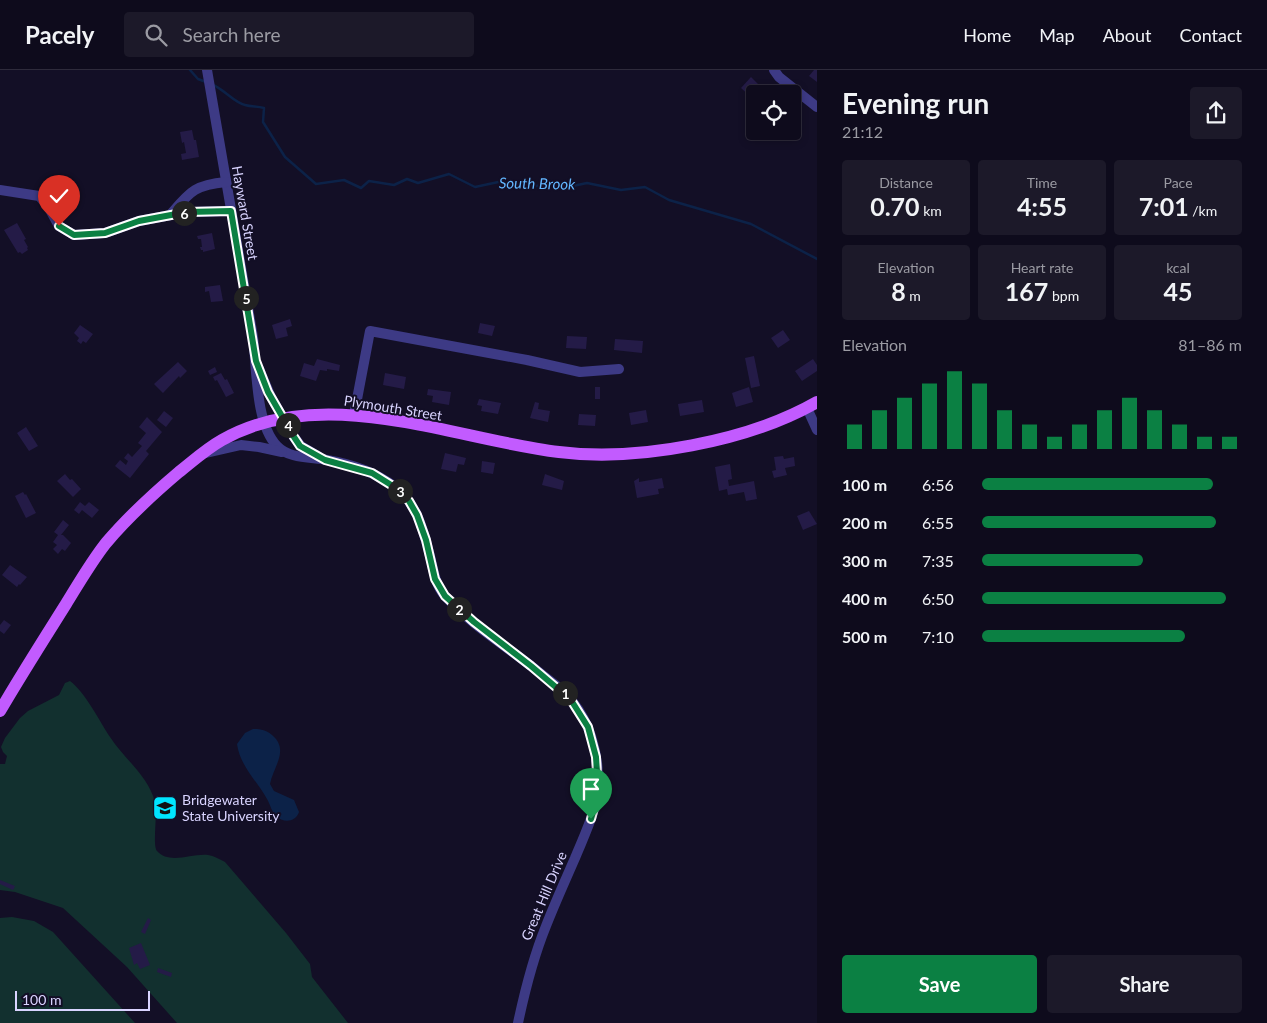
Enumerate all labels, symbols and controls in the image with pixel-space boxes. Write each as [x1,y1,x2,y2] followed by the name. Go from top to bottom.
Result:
[124,12,474,57] search box
[25,20,94,49] text: Pacely
[142,21,170,49] icon: search
[182,23,280,46] text: Search here
[963,24,1011,46] text: Home
[1039,24,1075,46] text: Map
[1103,24,1152,46] text: About
[1180,24,1242,46] text: Contact
[746,85,801,140] map controls
[746,85,801,140] button: locate
[842,86,989,120] text: Evening run
[1190,87,1242,139] button: share
[842,122,883,141] text: 21:12
[229,164,262,261] street label: Hayward Street
[499,173,576,193] water label: South Brook
[879,174,933,191] text: Distance
[1027,174,1057,191] text: Time
[1163,174,1193,191] text: Pace
[38,175,80,226] pin
[45,182,73,210] icon: check
[870,191,920,221] text: 0.70
[1017,191,1067,221] text: 4:55
[1139,191,1189,221] text: 7:01
[172,200,196,226] pin: 6
[920,202,942,219] text: km
[1189,202,1217,219] text: /km
[180,205,189,222] text: 6
[878,259,934,276] text: Elevation
[1011,259,1073,276] text: Heart rate
[1166,259,1190,276] text: kcal
[891,276,906,306] text: 8
[1005,276,1048,306] text: 167
[1163,276,1193,306] text: 45
[234,286,258,310] pin: 5
[906,287,921,304] text: m
[1048,287,1079,304] text: bpm
[242,290,251,307] text: 5
[842,335,907,354] text: Elevation
[1178,335,1242,354] text: 81–86 m
[343,391,444,424] street label: Plymouth Street
[276,412,300,438] pin: 4
[284,417,293,434] text: 4
[842,475,887,494] text: 100 m
[922,475,954,494] text: 6:56
[388,478,412,504] pin: 3
[396,483,405,500] text: 3
[842,513,887,532] text: 200 m
[922,513,954,532] text: 6:55
[842,551,887,570] text: 300 m
[922,551,954,570] text: 7:35
[842,589,887,608] text: 400 m
[922,589,954,608] text: 6:50
[446,596,472,622] pin: 2
[455,601,464,618] text: 2
[842,627,887,646] text: 500 m
[922,627,954,646] text: 7:10
[552,680,578,706] pin: 1
[561,685,570,702] text: 1
[570,768,612,819] pin
[577,775,605,803] icon: arrive
[182,791,280,824] place label: Bridgewater State University
[152,795,178,821] school or university icon: Bridgewater State University
[517,849,570,943] street label: Great Hill Drive
[842,955,1037,1013] button: Save
[1047,955,1242,1013] button: Share
[15,988,150,1011] scale bar
[22,991,61,1008] text: 100 m

